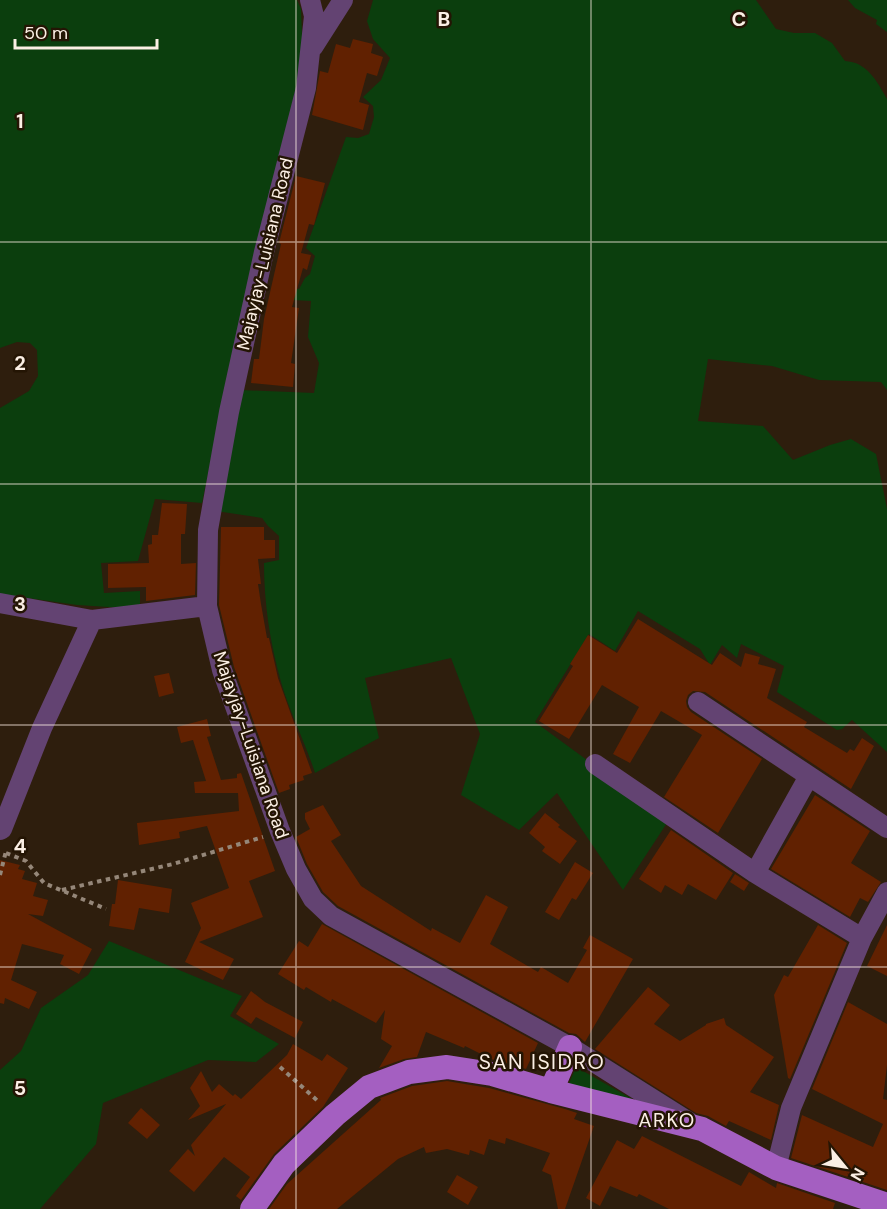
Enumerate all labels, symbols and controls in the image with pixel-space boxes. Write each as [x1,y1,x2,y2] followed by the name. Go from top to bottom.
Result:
[438,6,450,32] text: B
[732,6,746,32] text: C
[15,12,158,50] scale bar
[24,21,68,45] text: 50 m
[16,108,24,134] text: 1
[231,156,299,352] street label: Majayjay-Luisiana Road
[14,350,26,376] text: 2
[14,591,26,617] text: 3
[208,648,294,842] street label: Majayjay-Luisiana Road
[14,833,27,859] text: 4
[479,1048,605,1076] district label: SAN ISIDRO
[14,1075,26,1101] text: 5
[638,1107,696,1133] district label: ARKO
[815,1137,875,1197] north arrow
[846,1164,870,1185] text: N

